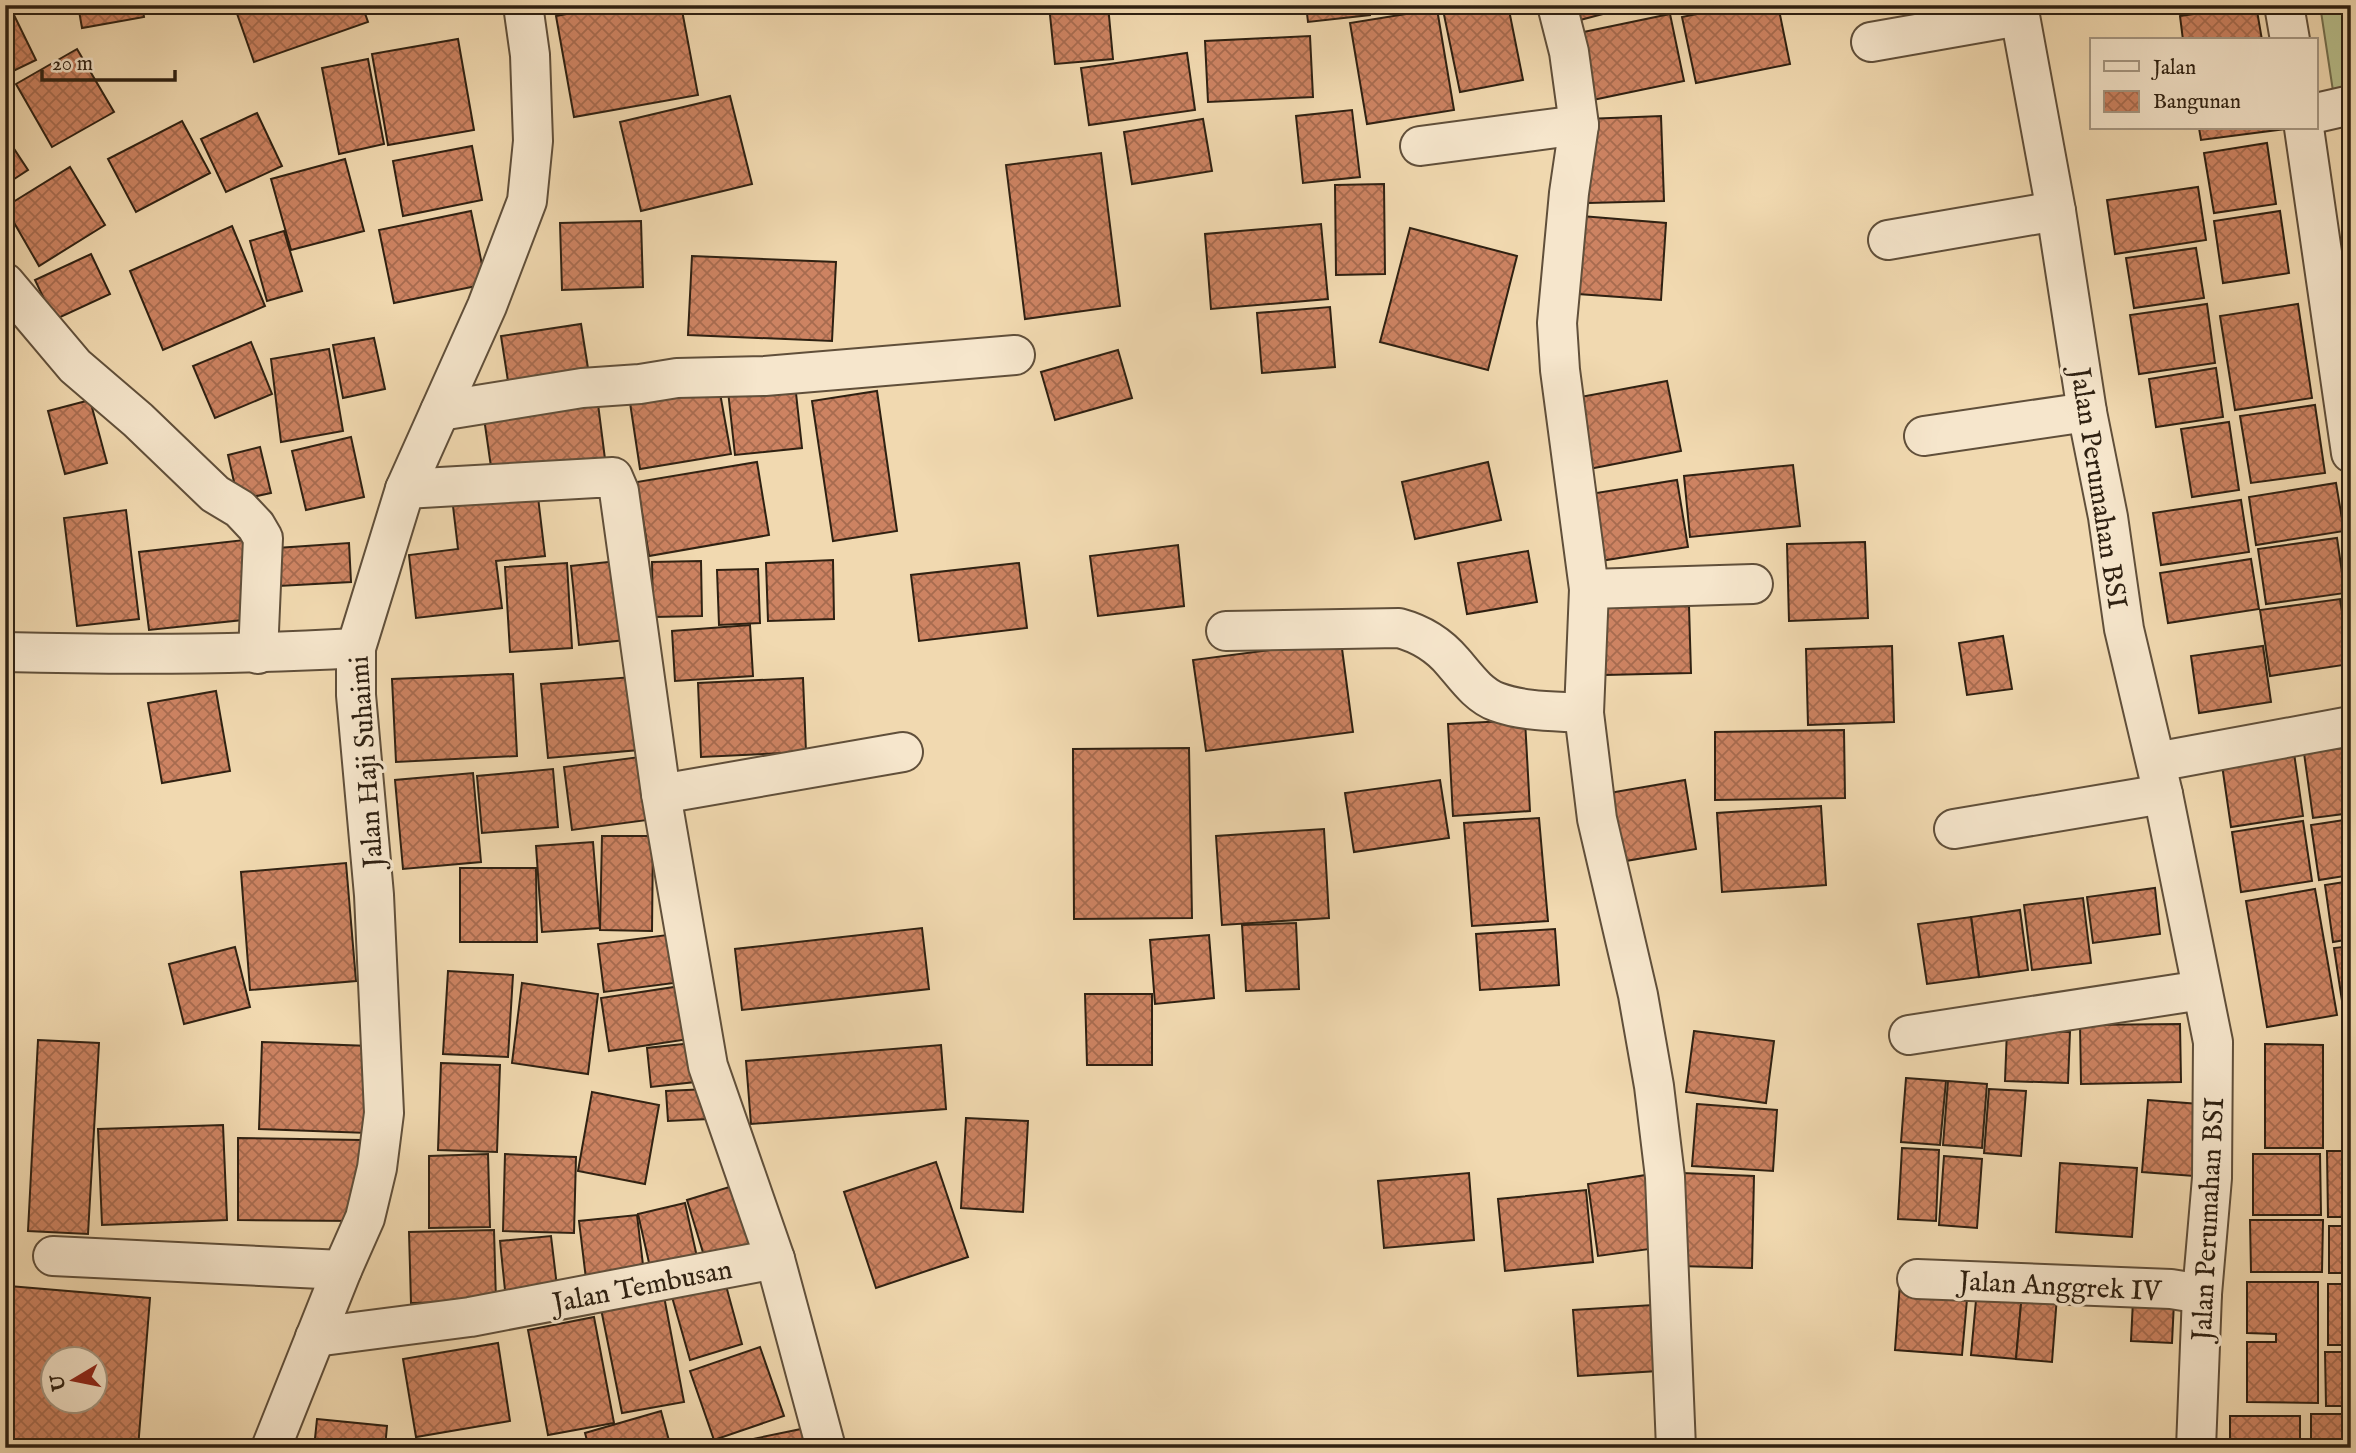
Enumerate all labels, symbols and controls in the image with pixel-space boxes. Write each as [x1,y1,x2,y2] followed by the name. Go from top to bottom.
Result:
[42,38,175,82] scale bar
[2090,38,2318,130] legend
[52,51,93,78] text: 20 m
[2151,55,2196,82] text: Jalan
[2153,89,2241,116] text: Bangunan
[2061,362,2134,612] street label: Jalan Perumahan BSI
[343,655,393,872] street label: Jalan Haji Suhaimi
[2185,1097,2233,1345] street label: Jalan Perumahan BSI
[547,1253,735,1323] street label: Jalan Tembusan
[1955,1265,2164,1310] street label: Jalan Anggrek IV
[38,1344,108,1414] north arrow
[46,1372,73,1394] text: U

